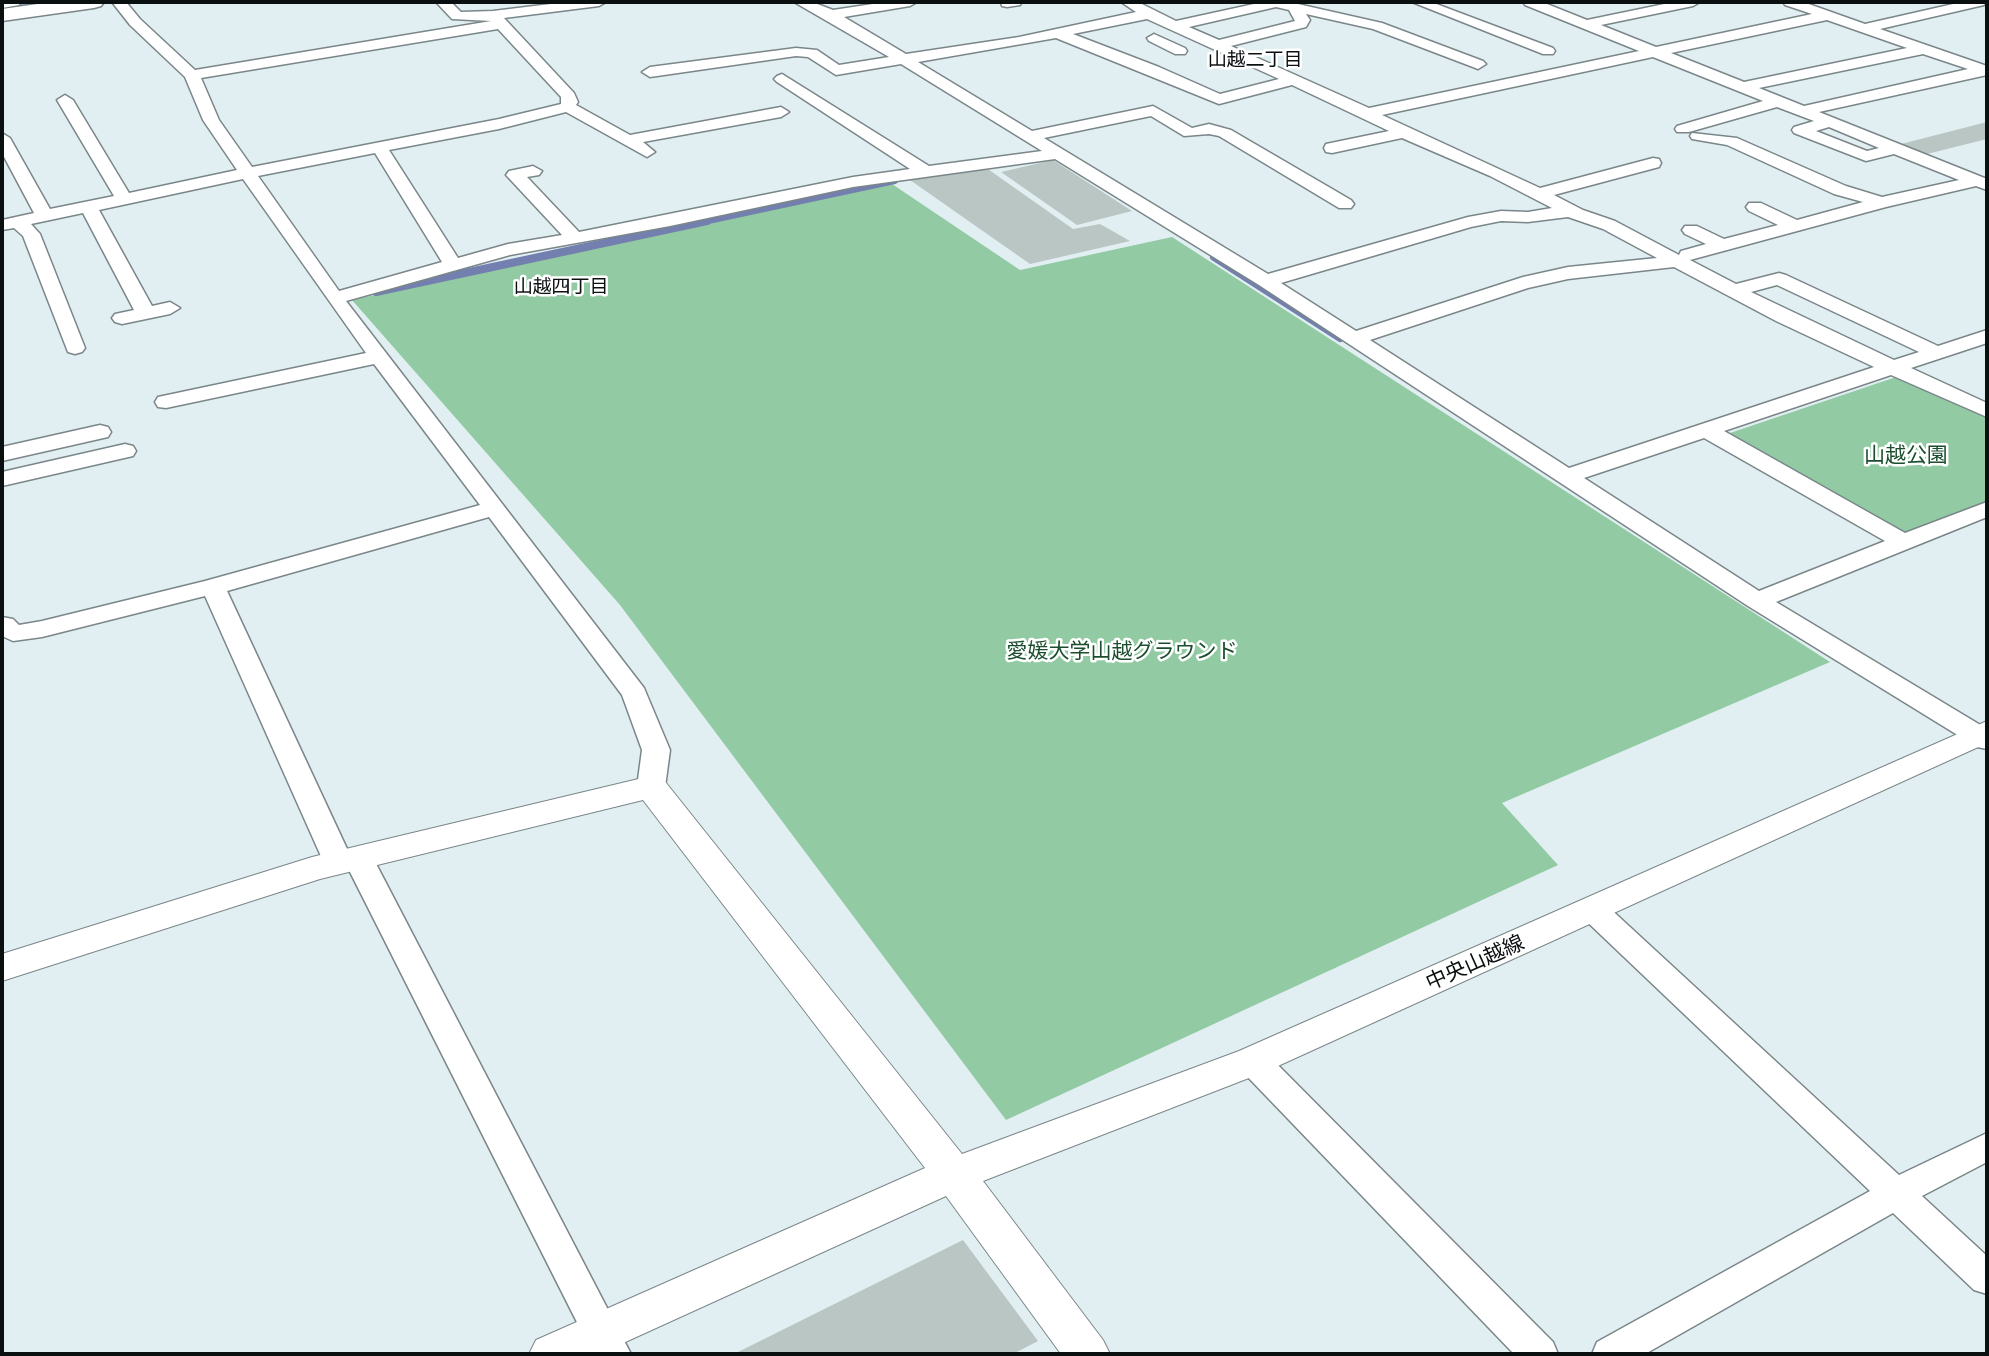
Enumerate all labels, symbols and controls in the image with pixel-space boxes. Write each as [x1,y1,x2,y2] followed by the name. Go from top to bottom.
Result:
[1208,49,1302,71] district label: 山越二丁目
[514,276,608,298] district label: 山越四丁目
[1864,443,1948,469] park label: 山越公園
[1007,639,1237,665] park label: 愛媛大学山越グラウンド
[1422,930,1528,996] street label: 中央山越線

